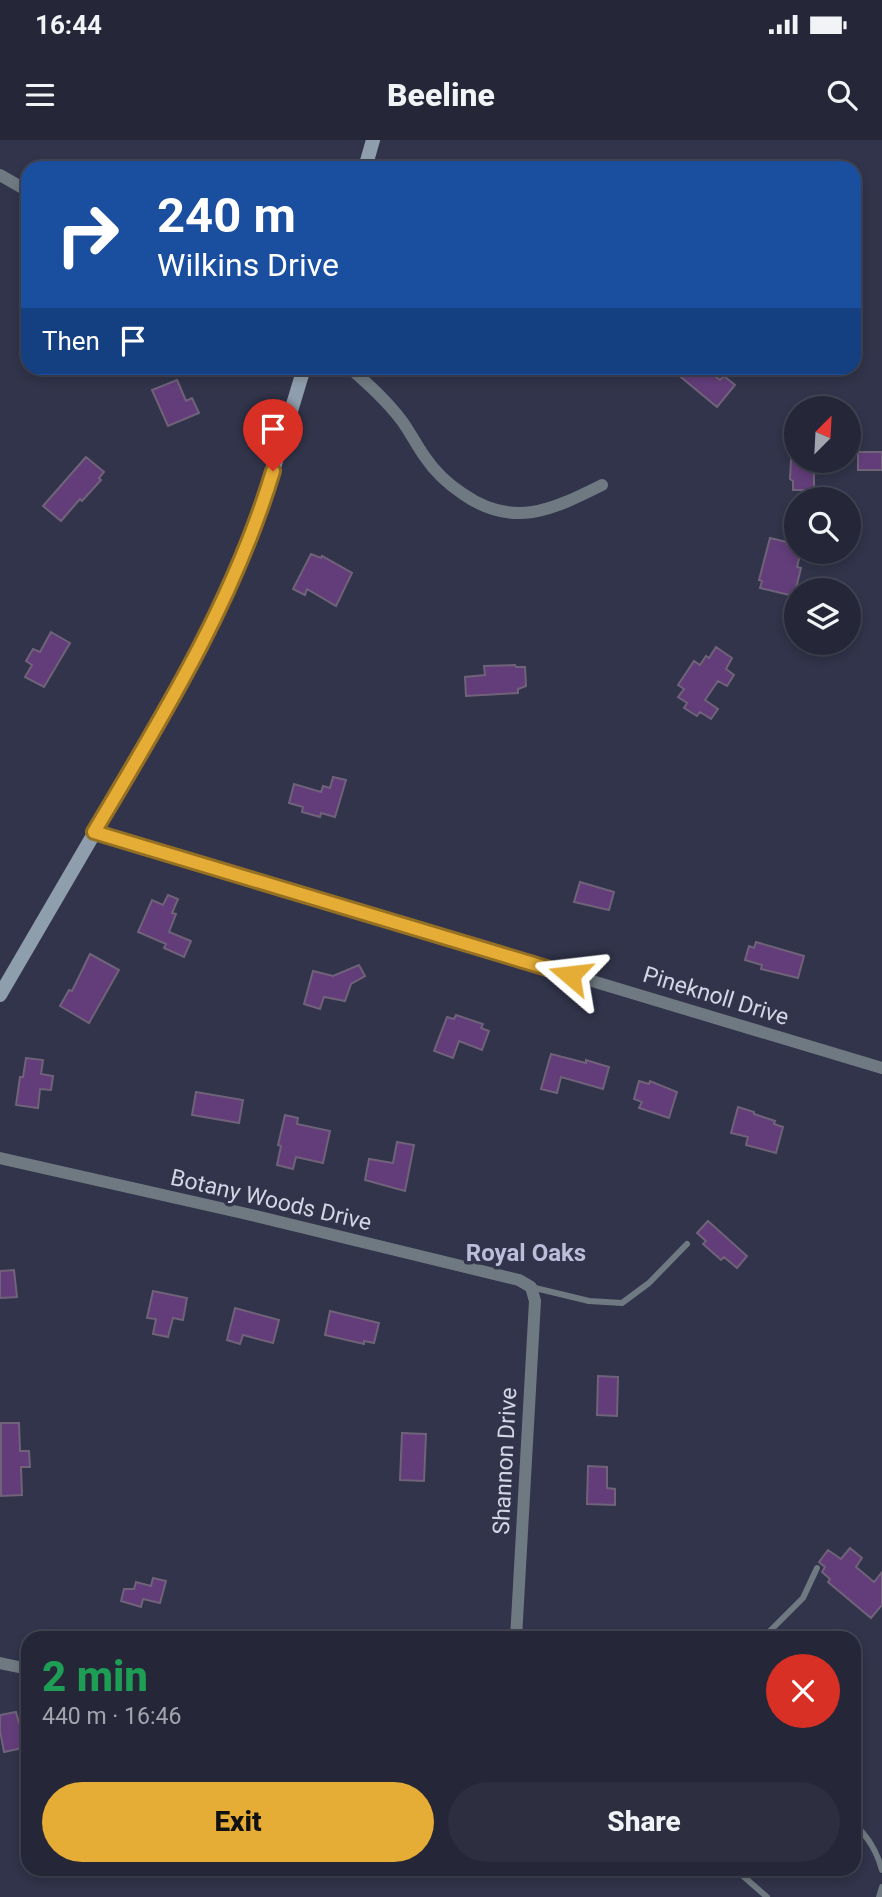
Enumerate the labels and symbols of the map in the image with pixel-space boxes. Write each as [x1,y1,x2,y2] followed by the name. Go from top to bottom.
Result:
[784,396,861,472] north arrow
[243,399,303,471] pin
[533,938,607,1012] position arrow
[640,961,792,1031] street label: Pineknoll Drive
[168,1164,374,1236] street label: Botany Woods Drive
[466,1239,586,1267] district label: Royal Oaks
[488,1387,522,1535] street label: Shannon Drive

